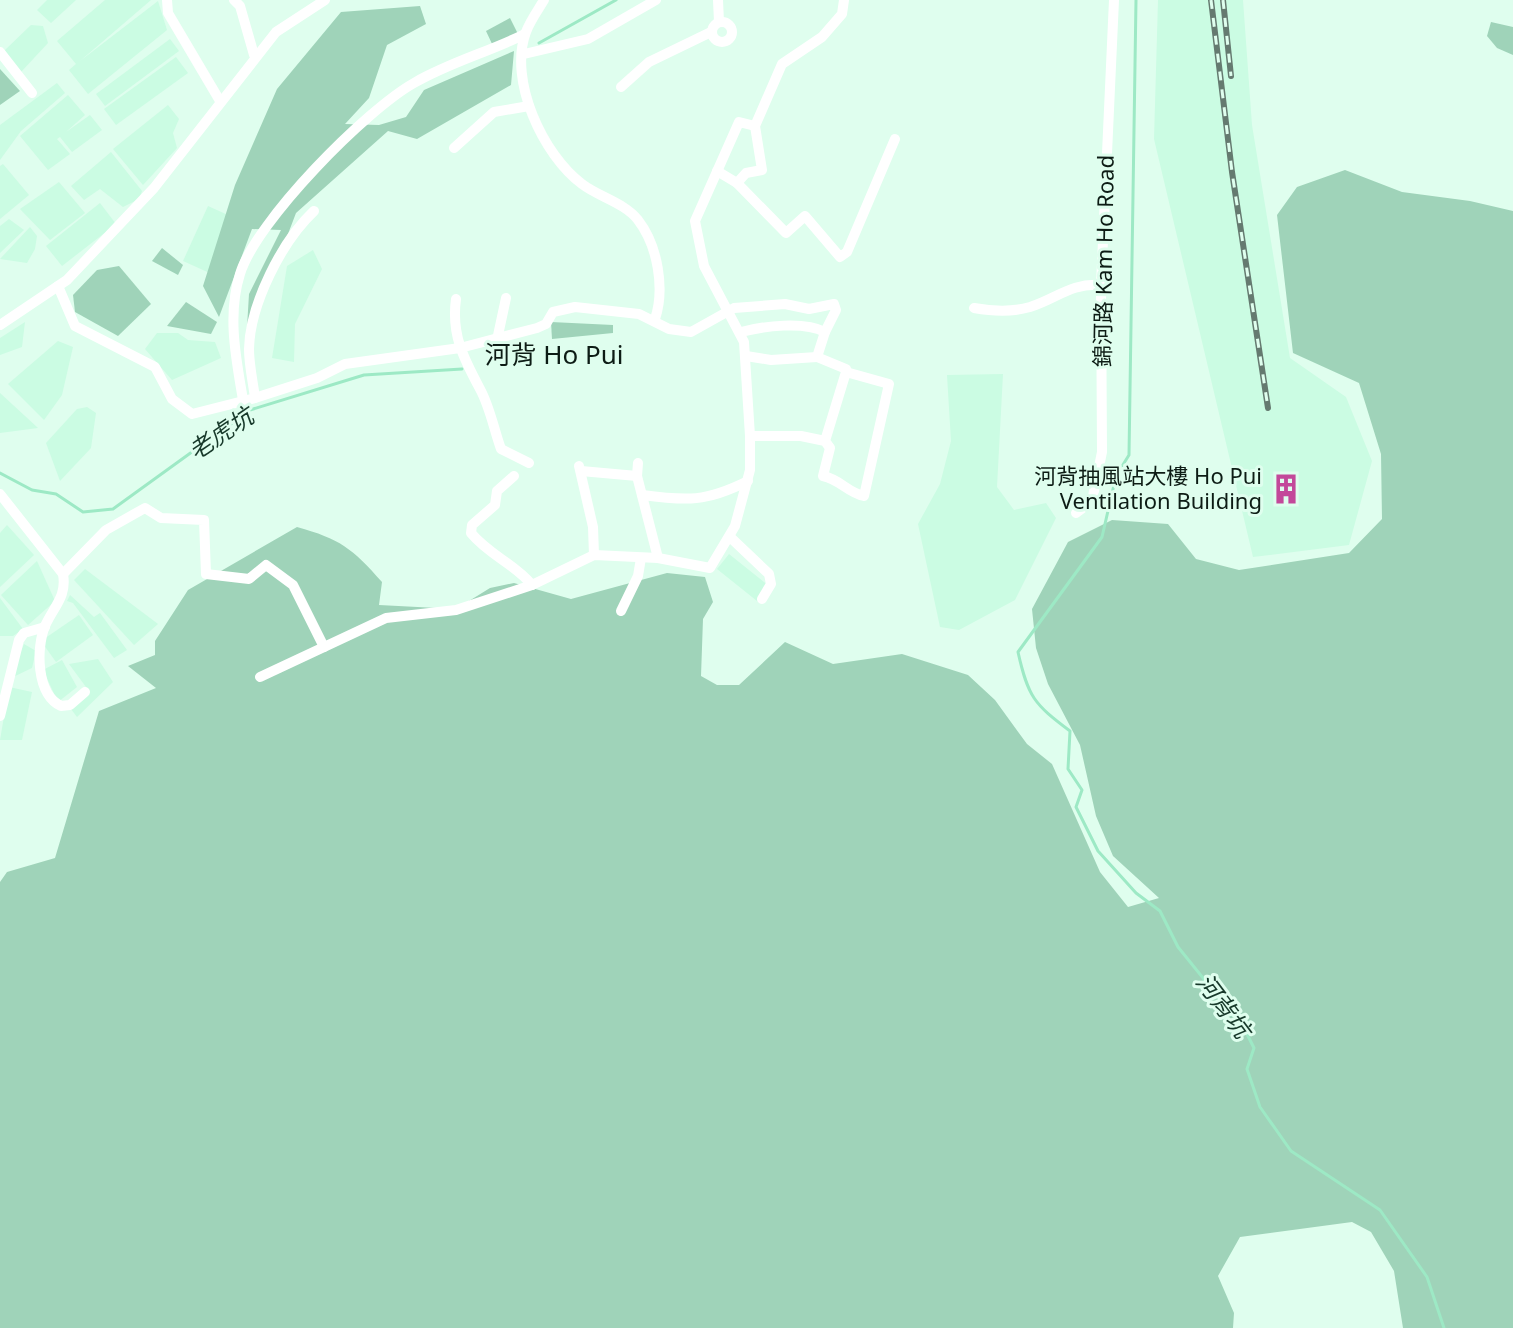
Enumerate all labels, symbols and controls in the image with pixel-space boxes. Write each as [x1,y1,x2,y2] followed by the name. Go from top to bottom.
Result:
[1086,155,1120,367] street label: 錦河路 Kam Ho Road
[484,336,624,372] district label: 河背 Ho Pui
[181,397,262,467] water label: 老虎坑
[1034,460,1262,515] place label: 河背抽風站大樓 Ho Pui Ventilation Building
[1269,472,1303,506] building icon: 河背抽風站大樓 Ho Pui Ventilation Building
[1189,966,1261,1046] water label: 河背坑

